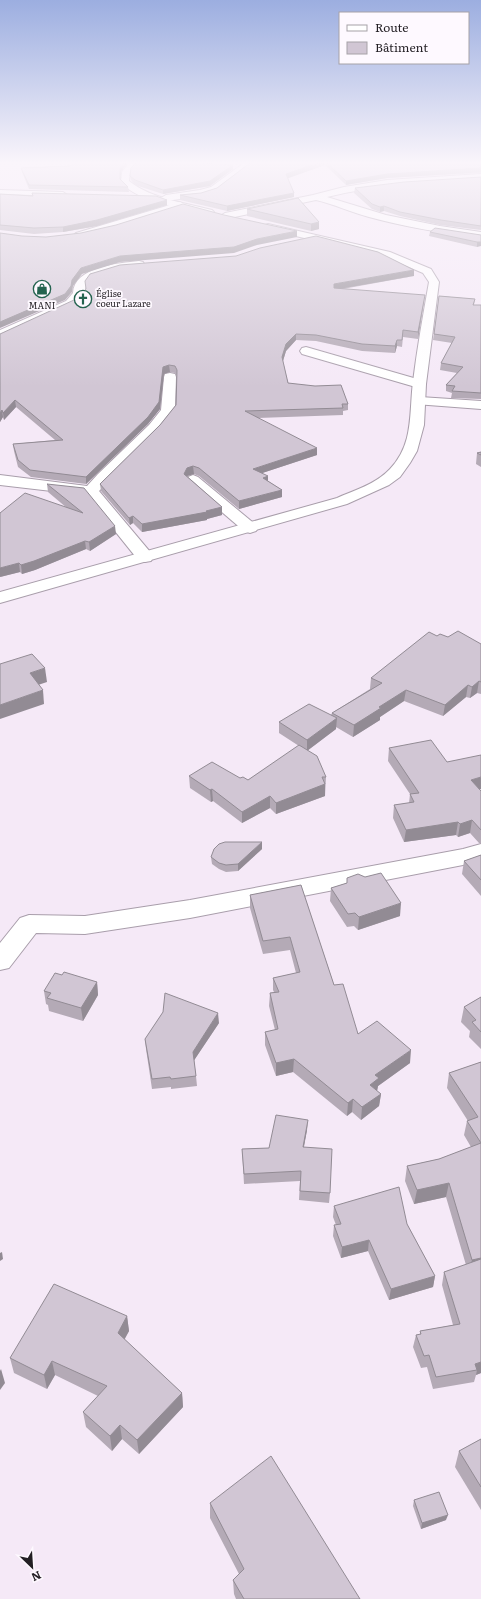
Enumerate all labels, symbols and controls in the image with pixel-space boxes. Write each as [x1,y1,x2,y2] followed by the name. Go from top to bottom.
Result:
[339,12,469,64] legend
[375,18,409,36] text: Route
[375,38,428,56] text: Bâtiment
[32,279,52,299] shop icon: MANI
[96,286,151,310] place label: Église coeur Lazare
[73,289,93,309] church icon: Église coeur Lazare
[29,298,56,312] place label: MANI
[12,1547,52,1587] north arrow
[29,1568,44,1586] text: N

